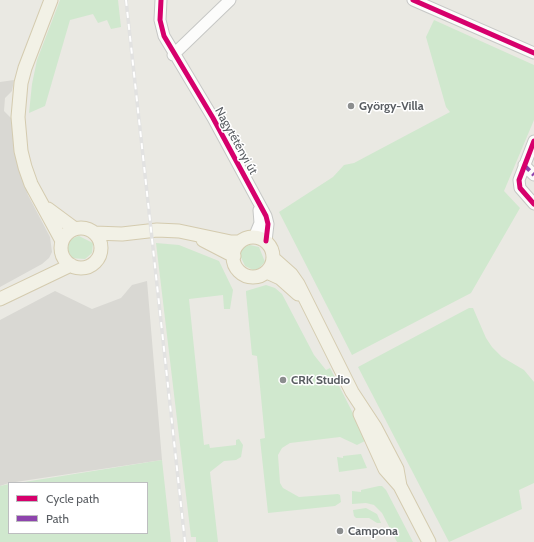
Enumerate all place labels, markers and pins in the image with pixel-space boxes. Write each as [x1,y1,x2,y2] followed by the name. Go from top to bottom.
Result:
[359,99,424,113] place label: György-Villa
[346,101,356,111] marker: György-Villa
[291,373,350,387] place label: CRK Studio
[278,375,288,385] marker: CRK Studio
[348,524,398,538] place label: Campona
[335,526,345,536] marker: Campona

